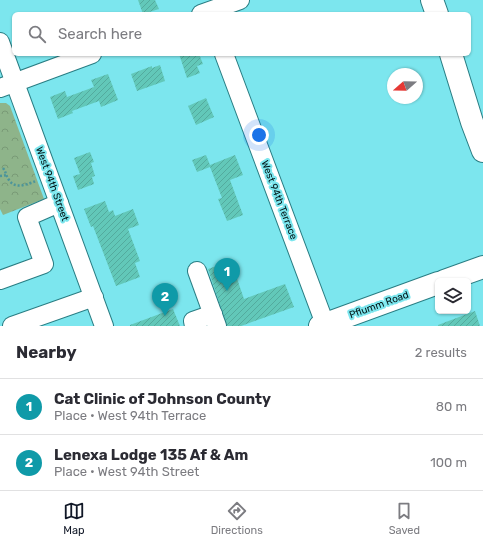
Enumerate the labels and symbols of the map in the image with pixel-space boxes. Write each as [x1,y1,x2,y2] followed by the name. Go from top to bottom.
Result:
[387,68,423,104] north arrow
[249,125,269,145] your location
[33,145,71,223] street label: West 94th Street
[258,159,300,242] street label: West 94th Terrace
[214,258,240,291] pin: 1
[152,283,178,316] pin: 2
[348,289,410,321] street label: Pflumm Road

